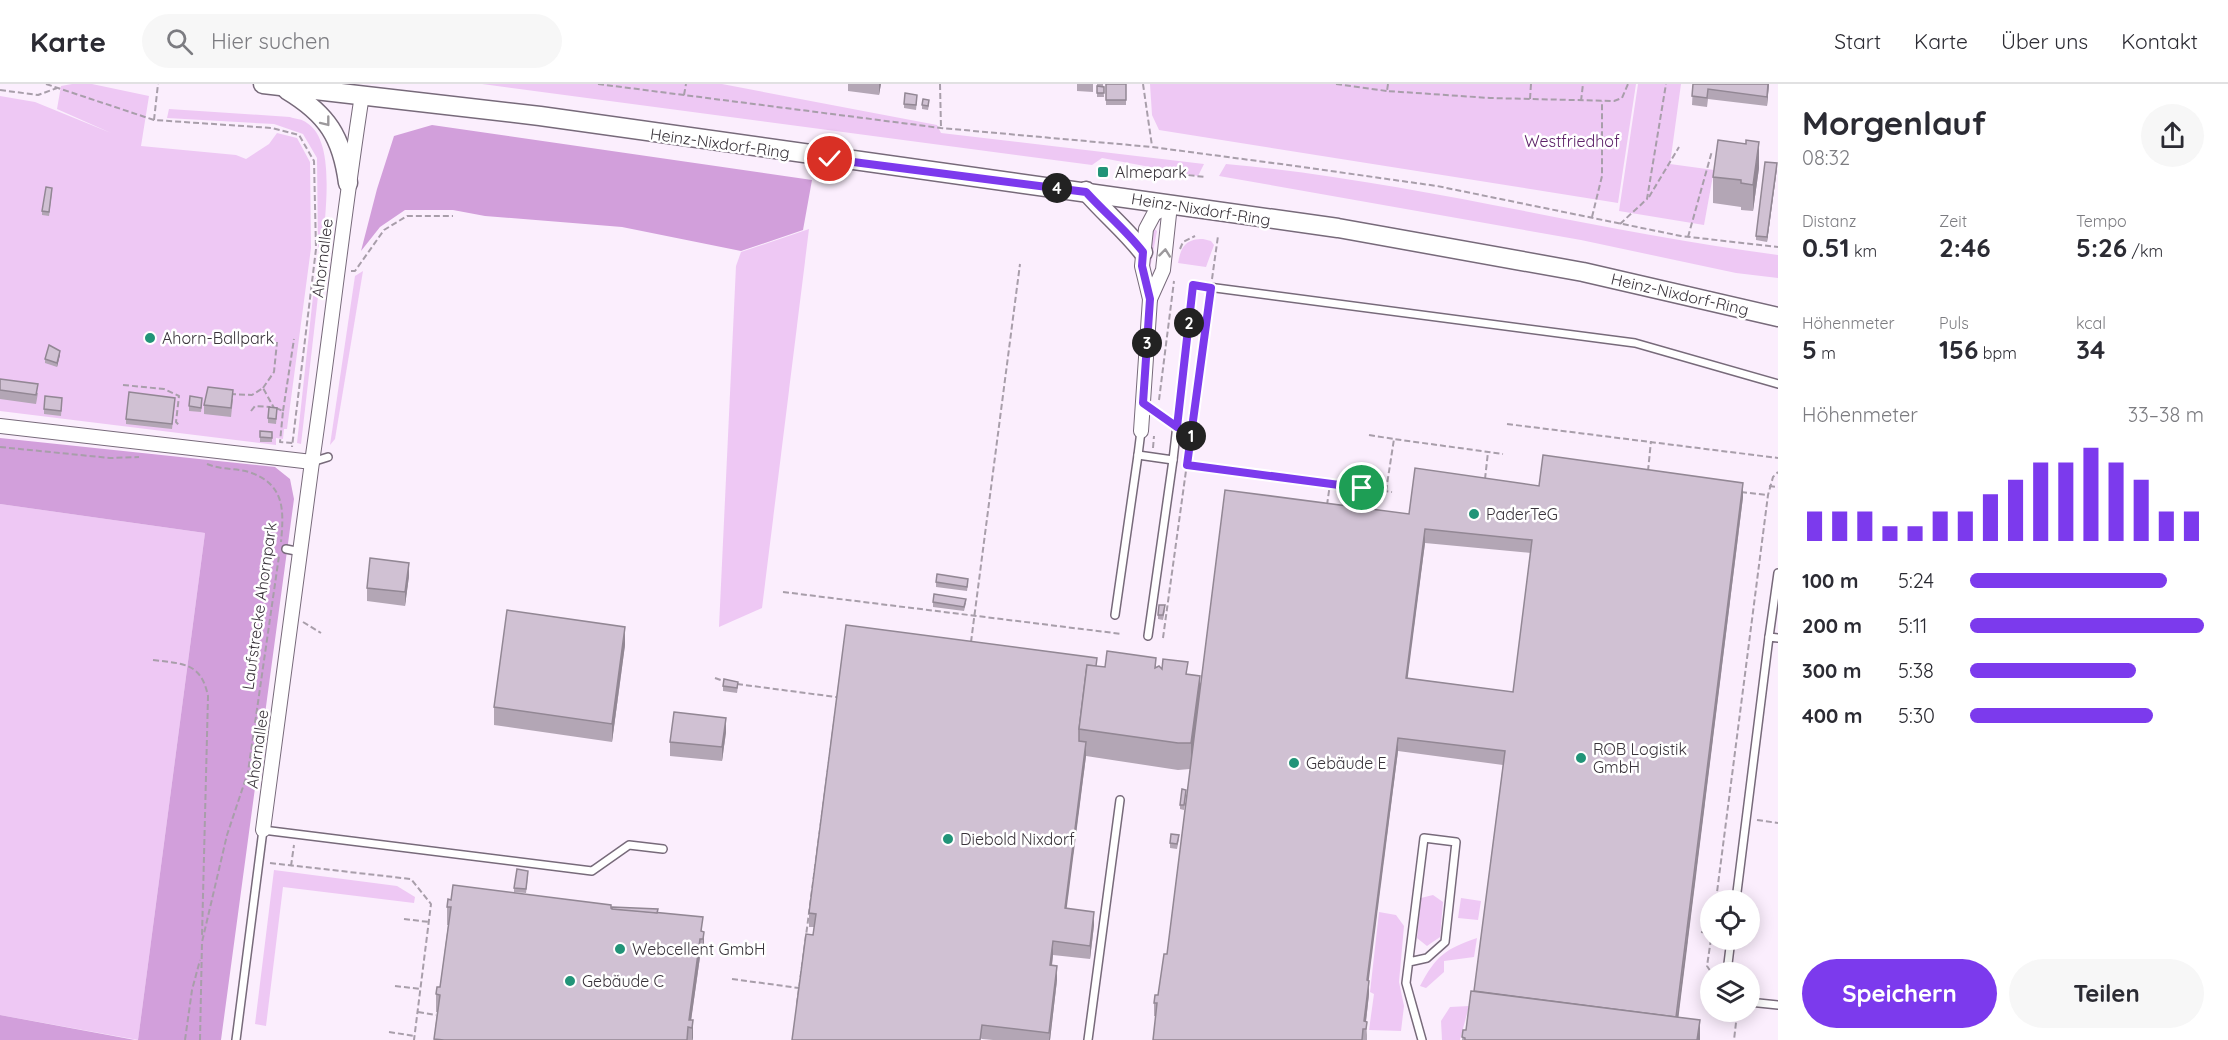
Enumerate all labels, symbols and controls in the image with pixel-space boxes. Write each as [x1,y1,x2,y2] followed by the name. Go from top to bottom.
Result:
[142,14,562,68] search box
[30,24,106,59] text: Karte
[163,25,196,58] icon: search
[211,27,330,55] text: Hier suchen
[1834,28,1881,54] text: Start
[1914,28,1968,54] text: Karte
[2001,28,2088,54] text: Über uns
[2121,28,2198,54] text: Kontakt
[1802,102,1986,143] text: Morgenlauf
[2141,104,2204,167] button: share
[318,115,329,126] one-way arrow
[649,123,791,163] street label: Heinz-Nixdorf-Ring
[1524,131,1620,151] park label: Westfriedhof
[804,133,855,184] pin
[813,142,846,175] icon: check
[1802,145,1850,170] text: 08:32
[1115,162,1187,182] place label: Almepark
[1096,165,1110,179] marker: Almepark
[1042,173,1072,203] pin: 4
[1052,178,1062,198] text: 4
[1130,188,1272,230] street label: Heinz-Nixdorf-Ring
[1802,211,1856,231] text: Distanz
[1939,211,1967,231] text: Zeit
[2076,211,2127,231] text: Tempo
[307,217,337,299] street label: Ahornallee
[1802,231,1850,264] text: 0.51
[1939,231,1991,264] text: 2:46
[2076,231,2127,264] text: 5:26
[1850,241,1877,261] text: km
[2127,241,2163,261] text: /km
[1158,249,1171,258] one-way arrow
[1609,268,1751,320] street label: Heinz-Nixdorf-Ring
[1174,308,1204,338] pin: 2
[1184,313,1194,333] text: 2
[1802,313,1895,333] text: Höhenmeter
[1939,313,1969,333] text: Puls
[2076,313,2106,333] text: kcal
[162,328,274,348] place label: Ahorn-Ballpark
[1132,328,1162,358] pin: 3
[143,331,157,345] marker: Ahorn-Ballpark
[1143,333,1151,353] text: 3
[1802,333,1817,366] text: 5
[1939,333,1978,366] text: 156
[2076,333,2105,366] text: 34
[1817,343,1836,363] text: m
[1978,343,2017,363] text: bpm
[1802,402,1918,427] text: Höhenmeter
[2128,402,2204,427] text: 33–38 m
[1176,421,1206,451] pin: 1
[1188,426,1194,446] text: 1
[1336,462,1387,513] pin
[1345,471,1378,504] icon: arrive
[1486,504,1558,524] place label: PaderTeG
[1467,507,1481,521] marker: PaderTeG
[237,521,281,691] street label: Laufstrecke Ahornpark
[1802,568,1858,593] text: 100 m
[1898,568,1934,593] text: 5:24
[1802,613,1862,638] text: 200 m
[1898,613,1927,638] text: 5:11
[1802,658,1861,683] text: 300 m
[1898,658,1934,683] text: 5:38
[1802,703,1862,728] text: 400 m
[1898,703,1935,728] text: 5:30
[242,708,272,790] street label: Ahornallee
[1593,739,1687,777] place label: ROB Logistik GmbH
[1574,751,1588,765] marker: ROB Logistik GmbH
[1306,753,1387,773] place label: Gebäude E
[1287,756,1301,770] marker: Gebäude E
[960,829,1075,849] place label: Diebold Nixdorf
[941,832,955,846] marker: Diebold Nixdorf
[1700,890,1760,1022] map controls
[1700,890,1760,950] button: locate
[632,939,766,959] place label: Webcellent GmbH
[613,942,627,956] marker: Webcellent GmbH
[1802,959,1997,1028] button: Speichern
[2009,959,2204,1028] button: Teilen
[1700,962,1760,1022] button: layers
[582,971,664,991] place label: Gebäude C
[563,974,577,988] marker: Gebäude C

